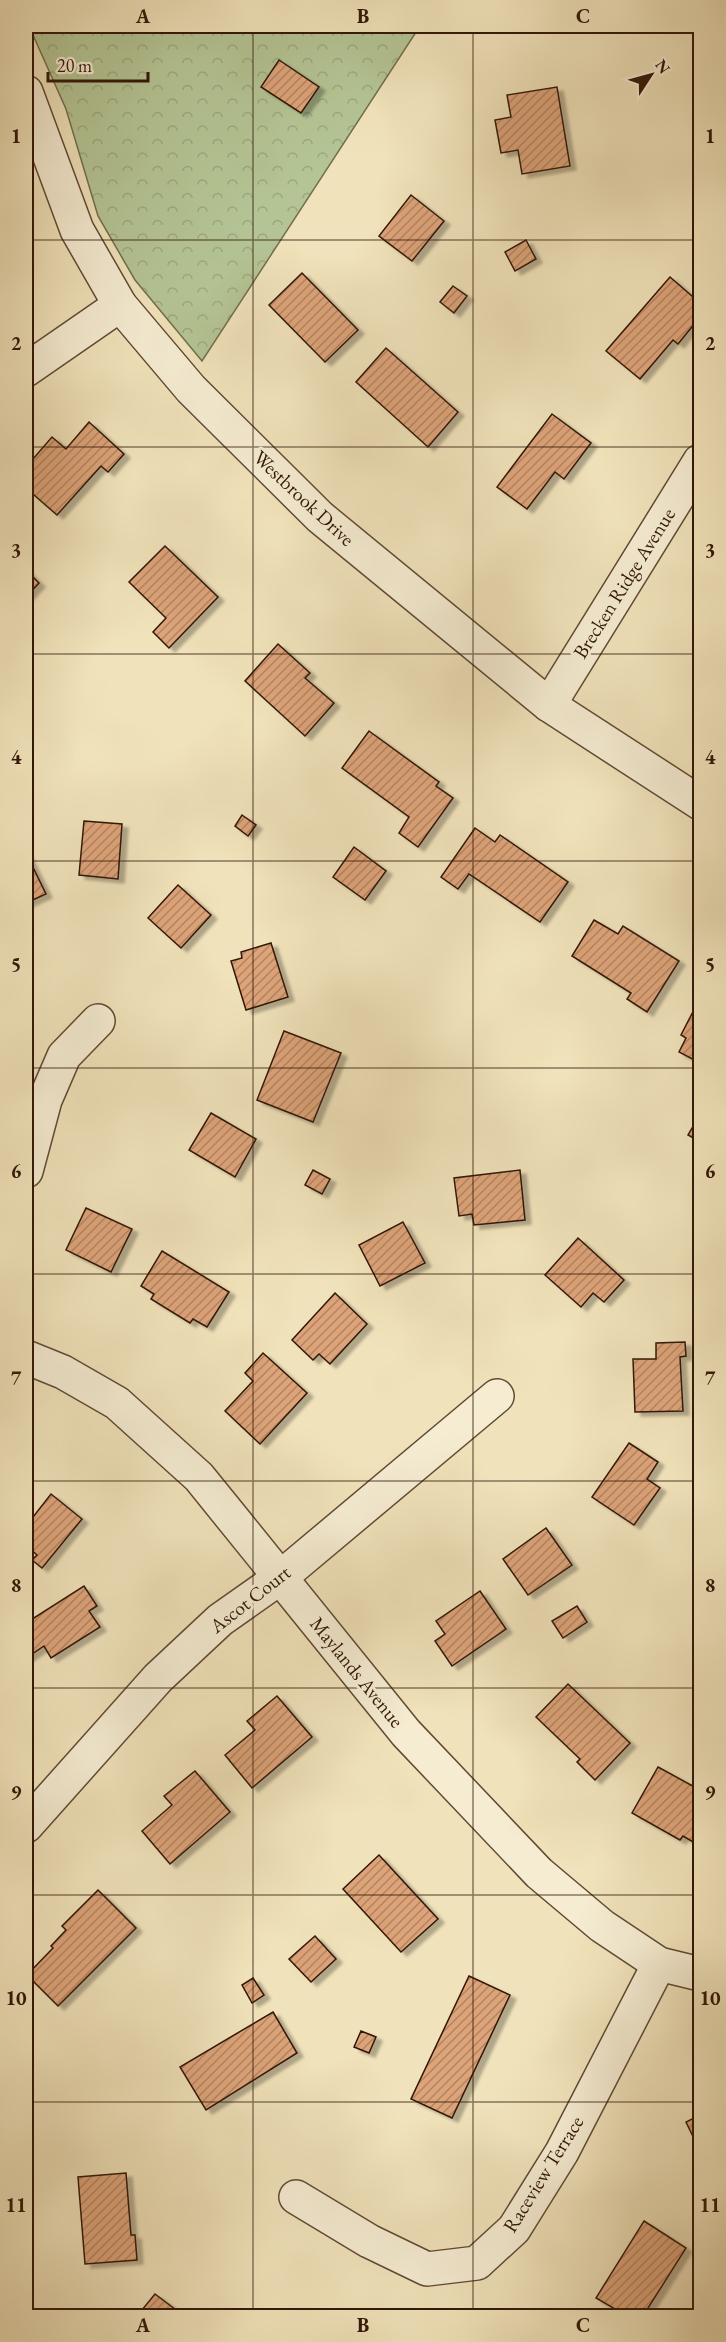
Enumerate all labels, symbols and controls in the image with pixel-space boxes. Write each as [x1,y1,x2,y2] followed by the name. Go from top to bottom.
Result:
[135,3,151,29] text: A
[357,3,369,29] text: B
[576,3,590,29] text: C
[48,45,148,83] scale bar
[621,45,681,105] north arrow
[57,54,92,77] text: 20 m
[650,55,675,78] text: N
[11,123,21,149] text: 1
[705,123,715,149] text: 1
[11,330,22,356] text: 2
[705,330,716,356] text: 2
[248,444,360,552] street label: Westbrook Drive
[567,503,681,663] street label: Brecken Ridge Avenue
[11,537,21,563] text: 3
[705,537,715,563] text: 3
[11,744,22,770] text: 4
[705,744,716,770] text: 4
[11,951,21,977] text: 5
[705,951,715,977] text: 5
[11,1158,22,1184] text: 6
[705,1158,716,1184] text: 6
[11,1365,22,1391] text: 7
[705,1365,716,1391] text: 7
[203,1559,296,1639] street label: Ascot Court
[11,1572,21,1598] text: 8
[705,1572,715,1598] text: 8
[304,1611,410,1733] street label: Maylands Avenue
[11,1779,22,1805] text: 9
[705,1779,716,1805] text: 9
[5,1985,27,2011] text: 10
[699,1985,721,2011] text: 10
[497,2111,589,2237] street label: Raceview Terrace
[5,2192,27,2218] text: 11
[699,2192,721,2218] text: 11
[135,2312,151,2338] text: A
[357,2312,369,2338] text: B
[576,2312,590,2338] text: C

